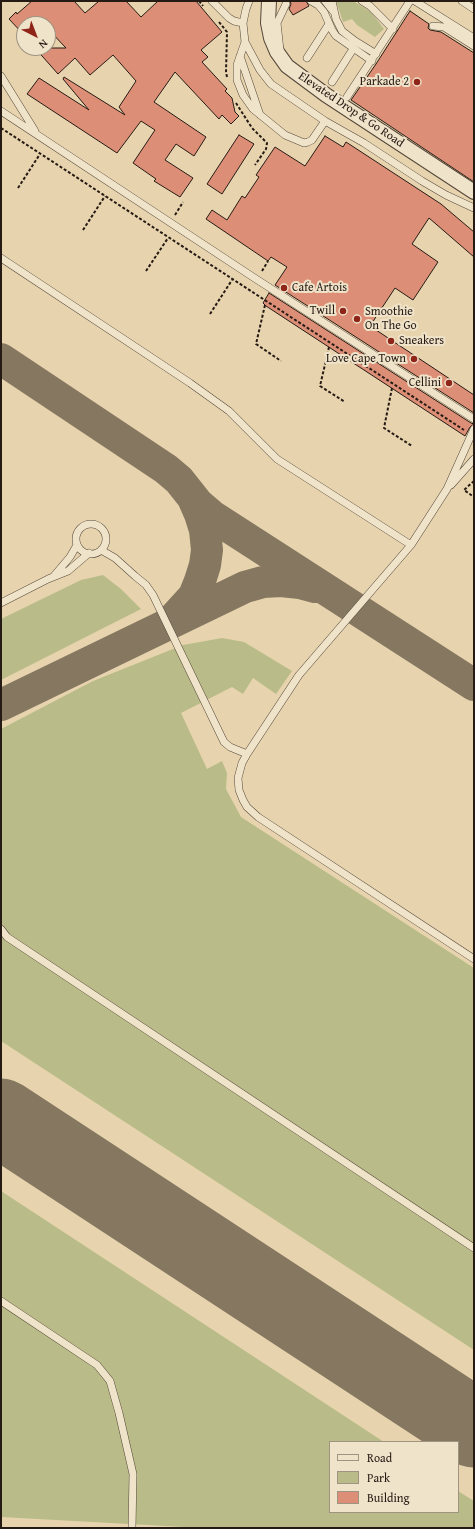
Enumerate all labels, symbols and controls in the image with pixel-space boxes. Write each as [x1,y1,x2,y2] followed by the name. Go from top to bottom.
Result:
[16,16,56,56] north arrow
[35,36,51,53] text: N
[295,69,407,151] street label: Elevated Drop & Go Road
[360,75,409,89] place label: Parkade 2
[412,77,422,87] marker: Parkade 2
[292,281,347,295] place label: Cafe Artois
[279,283,289,293] marker: Cafe Artois
[310,304,335,318] place label: Twill
[365,305,417,333] place label: Smoothie On The Go
[338,306,348,316] marker: Twill
[352,314,362,324] marker: Smoothie On The Go
[399,334,444,348] place label: Sneakers
[386,336,396,346] marker: Sneakers
[326,352,406,366] place label: Love Cape Town
[409,354,419,364] marker: Love Cape Town
[409,376,441,390] place label: Cellini
[444,378,454,388] marker: Cellini
[329,1441,459,1513] legend
[367,1449,392,1466] text: Road
[367,1469,390,1486] text: Park
[367,1489,410,1506] text: Building

